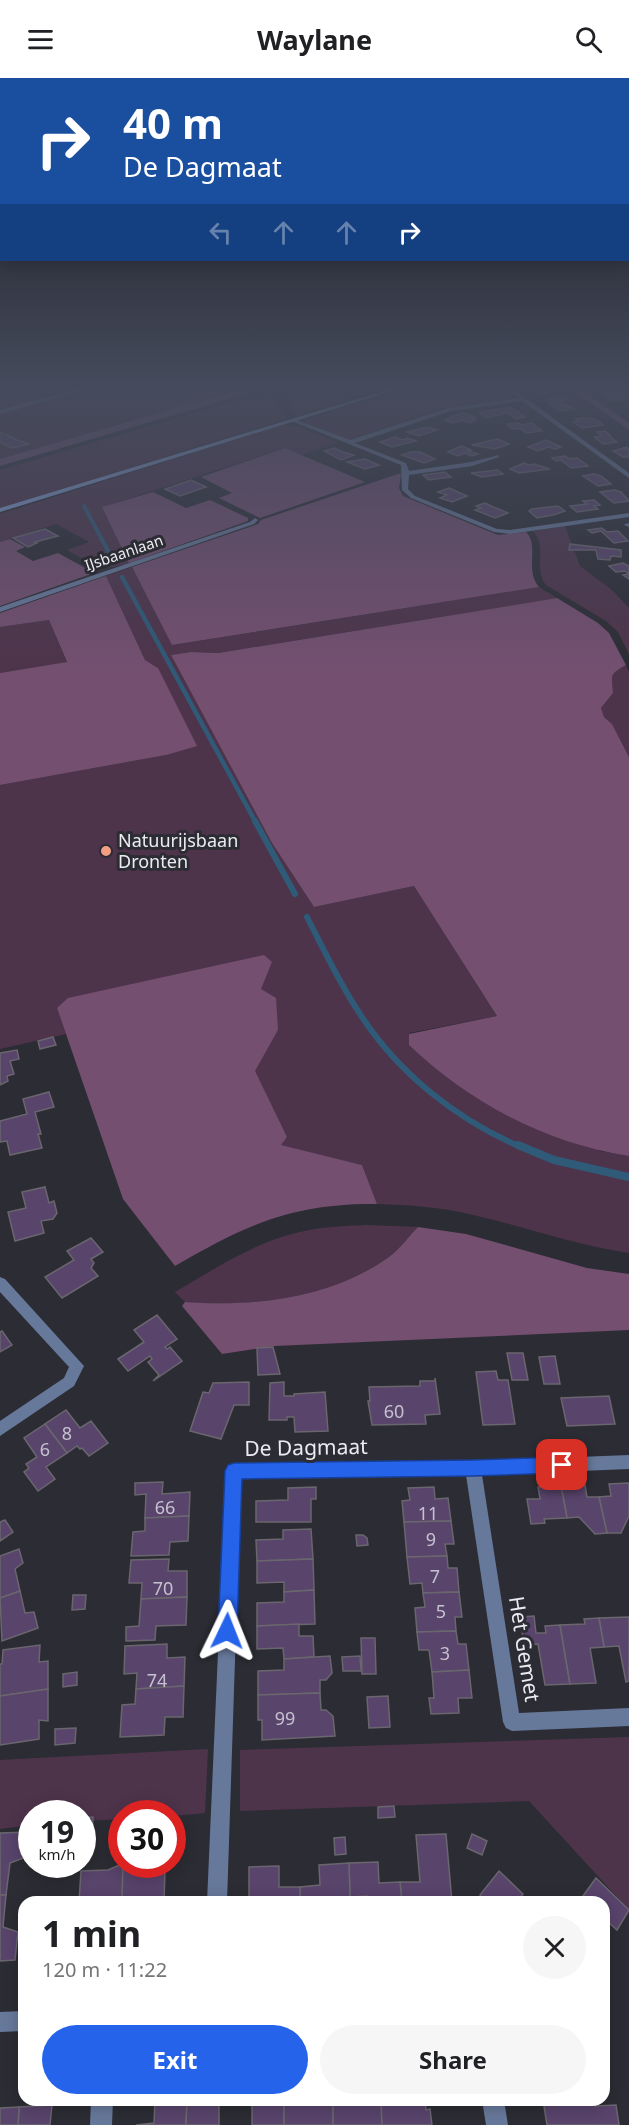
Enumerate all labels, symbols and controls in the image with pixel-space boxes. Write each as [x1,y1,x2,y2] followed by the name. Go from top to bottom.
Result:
[257,21,372,58] text: Waylane
[24,23,57,56] icon: menu
[572,23,605,56] icon: search
[123,94,223,151] text: 40 m
[24,102,102,180] icon: right
[123,148,282,185] text: De Dagmaat
[204,216,237,249] icon: left
[267,216,300,249] icon: ahead
[330,216,363,249] icon: ahead
[393,216,426,249] icon: right
[82,529,166,575] street label: IJsbaanlaan
[118,828,238,873] place label: Natuurijsbaan Dronten
[99,844,113,858] marker: Natuurijsbaan Dronten
[384,1399,404,1423] house number: 60
[62,1421,72,1445] house number: 8
[244,1432,368,1462] street label: De Dagmaat
[40,1437,50,1461] house number: 6
[536,1439,587,1490] pin
[545,1448,578,1481] icon: arrive
[155,1495,175,1519] house number: 66
[418,1501,438,1525] house number: 11
[426,1527,436,1551] house number: 9
[430,1564,440,1588] house number: 7
[153,1576,173,1600] house number: 70
[503,1594,547,1704] street label: Het Gemet
[195,1599,259,1663] position arrow
[436,1599,446,1623] house number: 5
[440,1641,450,1665] house number: 3
[147,1668,167,1692] house number: 74
[275,1706,295,1730] house number: 99
[108,1800,186,1878] speed limit sign: 30
[40,1811,74,1852] text: 19
[39,1844,75,1864] text: km/h
[42,1909,141,1958] text: 1 min
[523,1916,586,1979] button: close
[42,1956,167,1983] text: 120 m · 11:22
[42,2025,308,2094] button: Exit
[320,2025,586,2094] button: Share

